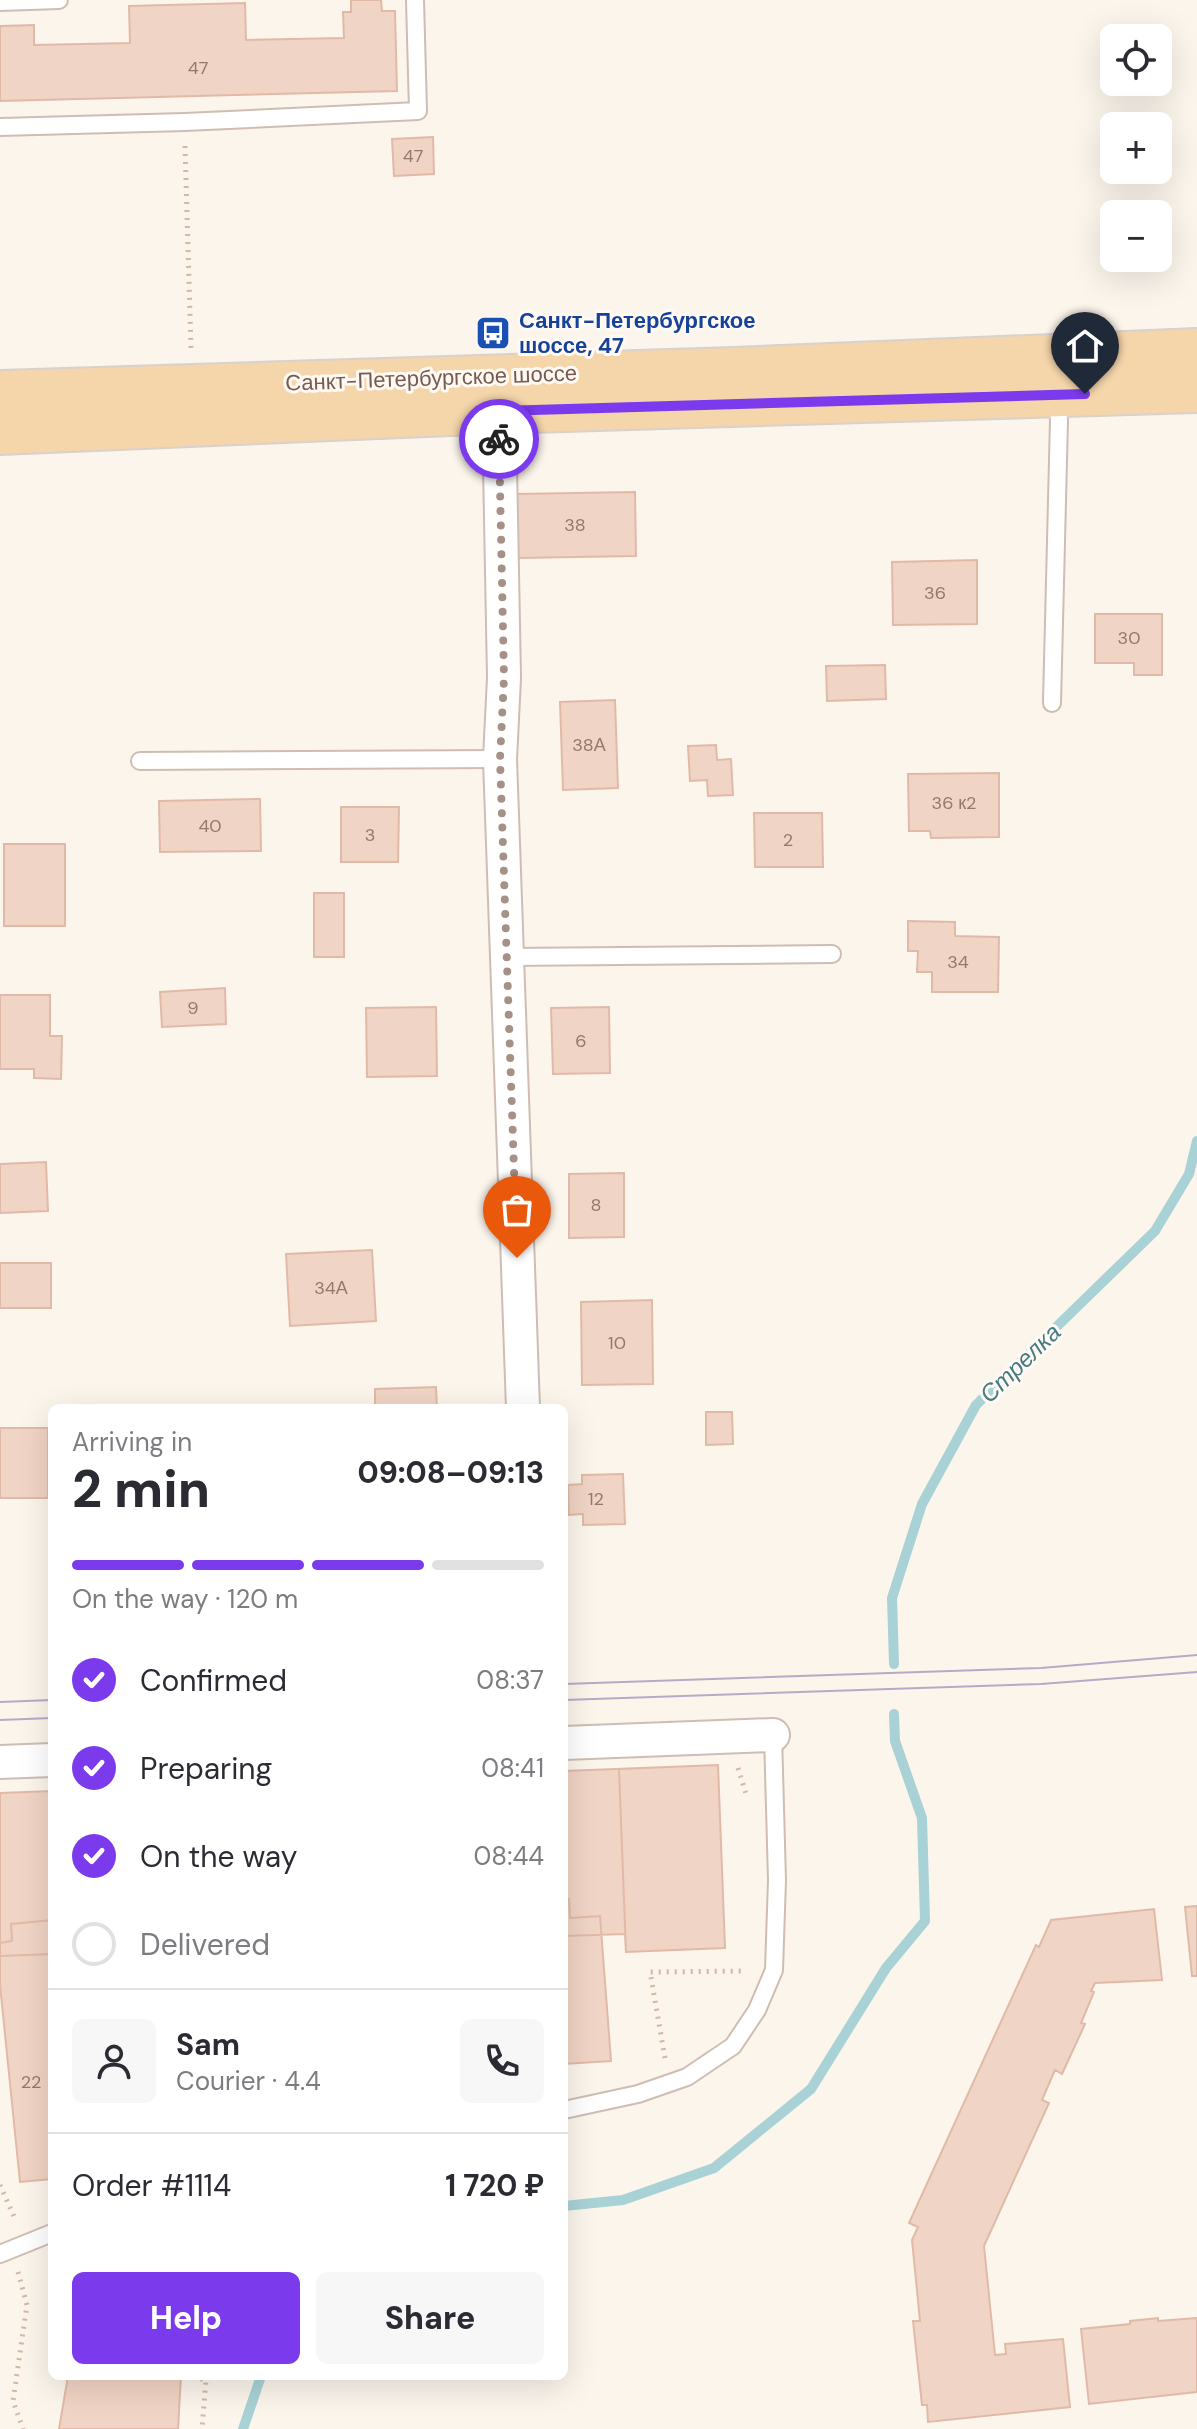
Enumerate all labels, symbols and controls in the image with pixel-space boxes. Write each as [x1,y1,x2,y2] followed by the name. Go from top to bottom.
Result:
[1100,24,1172,272] map controls
[1100,24,1172,96] button: locate
[188,56,208,80] house number: 47
[1100,112,1172,184] button: +
[403,144,423,168] house number: 47
[1100,200,1172,272] button: −
[519,306,756,360] place label: Санкт-Петербургское шоссе, 47
[1051,312,1119,394] pin
[474,314,512,352] bus stop icon: Санкт-Петербургское шоссе, 47
[1063,324,1107,368] icon: home
[285,358,577,398] street label: Санкт-Петербургское шоссе
[459,399,539,479] courier
[477,417,521,461] icon: bike
[564,513,586,537] house number: 38
[924,581,946,605] house number: 36
[1118,626,1140,650] house number: 30
[572,733,606,757] house number: 38А
[932,791,976,815] house number: 36 к2
[198,814,222,838] house number: 40
[365,823,375,847] house number: 3
[783,828,793,852] house number: 2
[947,950,969,974] house number: 34
[187,996,199,1020] house number: 9
[575,1029,587,1053] house number: 6
[483,1176,551,1258] pin
[495,1188,539,1232] icon: bag
[591,1193,601,1217] house number: 8
[314,1276,348,1300] house number: 34А
[973,1317,1067,1409] water label: Стрелка
[608,1331,626,1355] house number: 10
[72,1425,192,1459] text: Arriving in
[358,1453,544,1492] text: 09:08–09:13
[72,1455,210,1523] text: 2 min
[588,1487,604,1511] house number: 12
[72,1582,298,1616] text: On the way · 120 m
[72,1658,116,1702] icon: check
[140,1661,287,1700] text: Confirmed
[476,1663,544,1697] text: 08:37
[72,1746,116,1790] icon: check
[140,1749,272,1788] text: Preparing
[481,1751,544,1785] text: 08:41
[72,1834,116,1878] icon: check
[140,1837,297,1876] text: On the way
[474,1839,544,1873] text: 08:44
[140,1925,270,1964] text: Delivered
[72,2019,156,2103] button: person
[460,2019,544,2103] button: phone
[176,2025,240,2064] text: Sam
[176,2064,321,2098] text: Courier · 4.4
[21,2070,41,2094] house number: 22
[72,2166,231,2205] text: Order #1114
[445,2166,544,2205] text: 1 720 ₽
[72,2272,300,2364] button: Help
[316,2272,544,2364] button: Share

